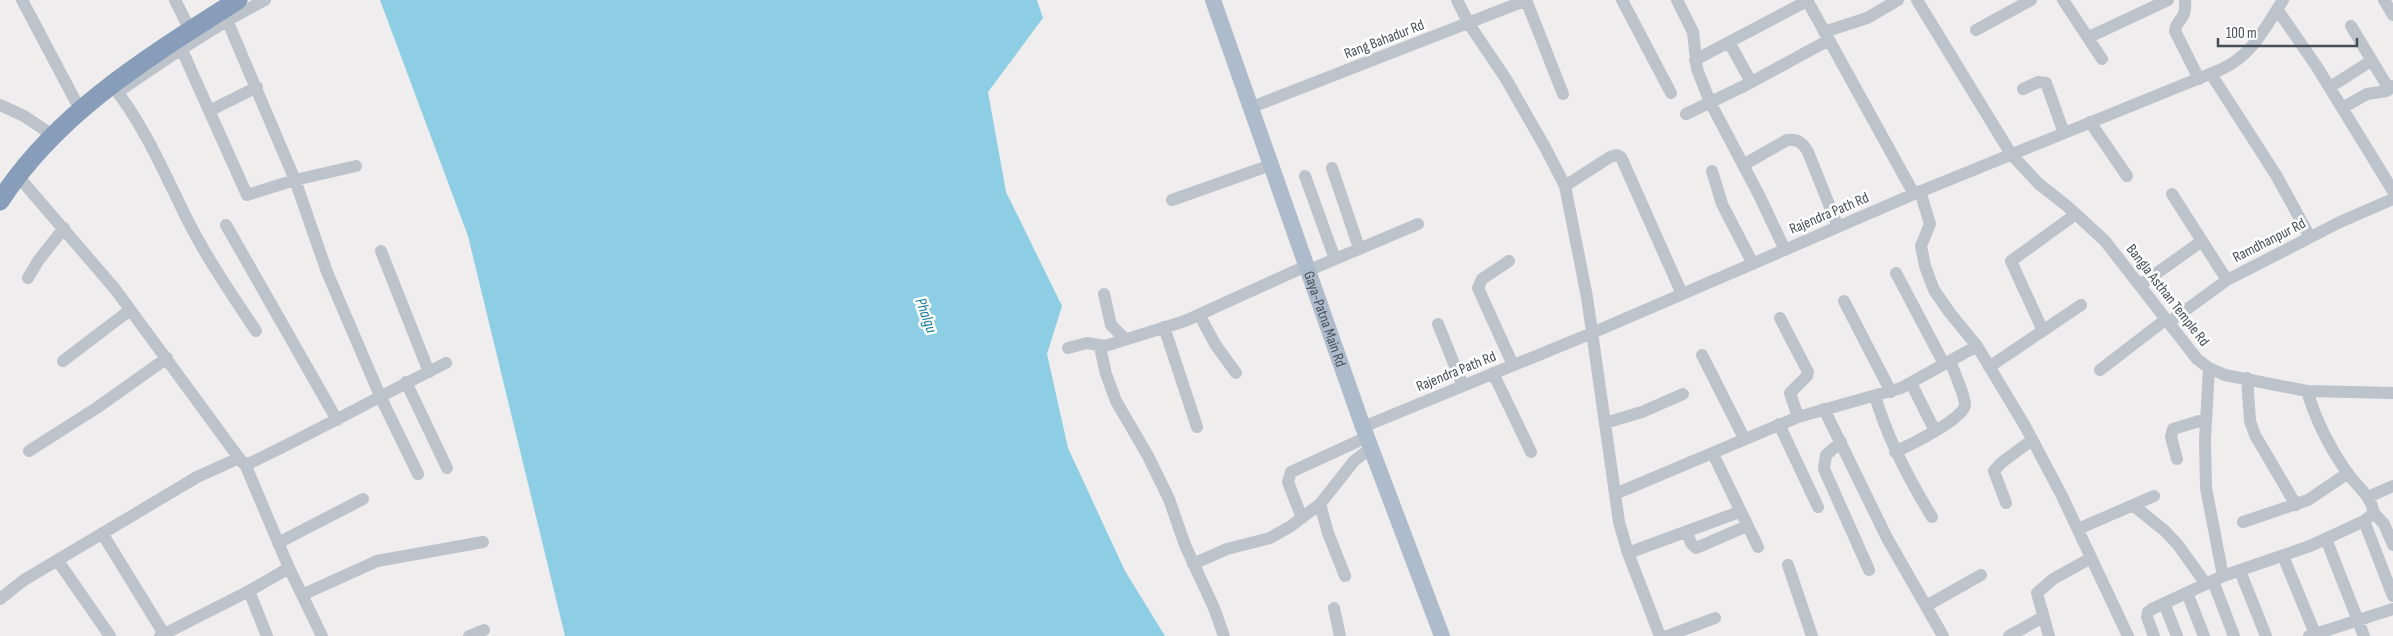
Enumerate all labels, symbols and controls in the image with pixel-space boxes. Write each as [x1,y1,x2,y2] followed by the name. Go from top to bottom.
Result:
[2218,15,2357,47] scale bar
[1341,16,1427,63] street label: Rang Bahadur Rd
[2226,24,2257,43] text: 100 m
[1787,188,1872,239] street label: Rajendra Path Rd
[2230,214,2309,267] street label: Ramdhanpur Rd
[2122,240,2213,350] street label: Bangla Asthan Temple Rd
[1299,269,1350,370] street label: Gaya-Patna Main Rd
[911,295,941,336] water label: Phalgu
[1413,347,1499,396] street label: Rajendra Path Rd

